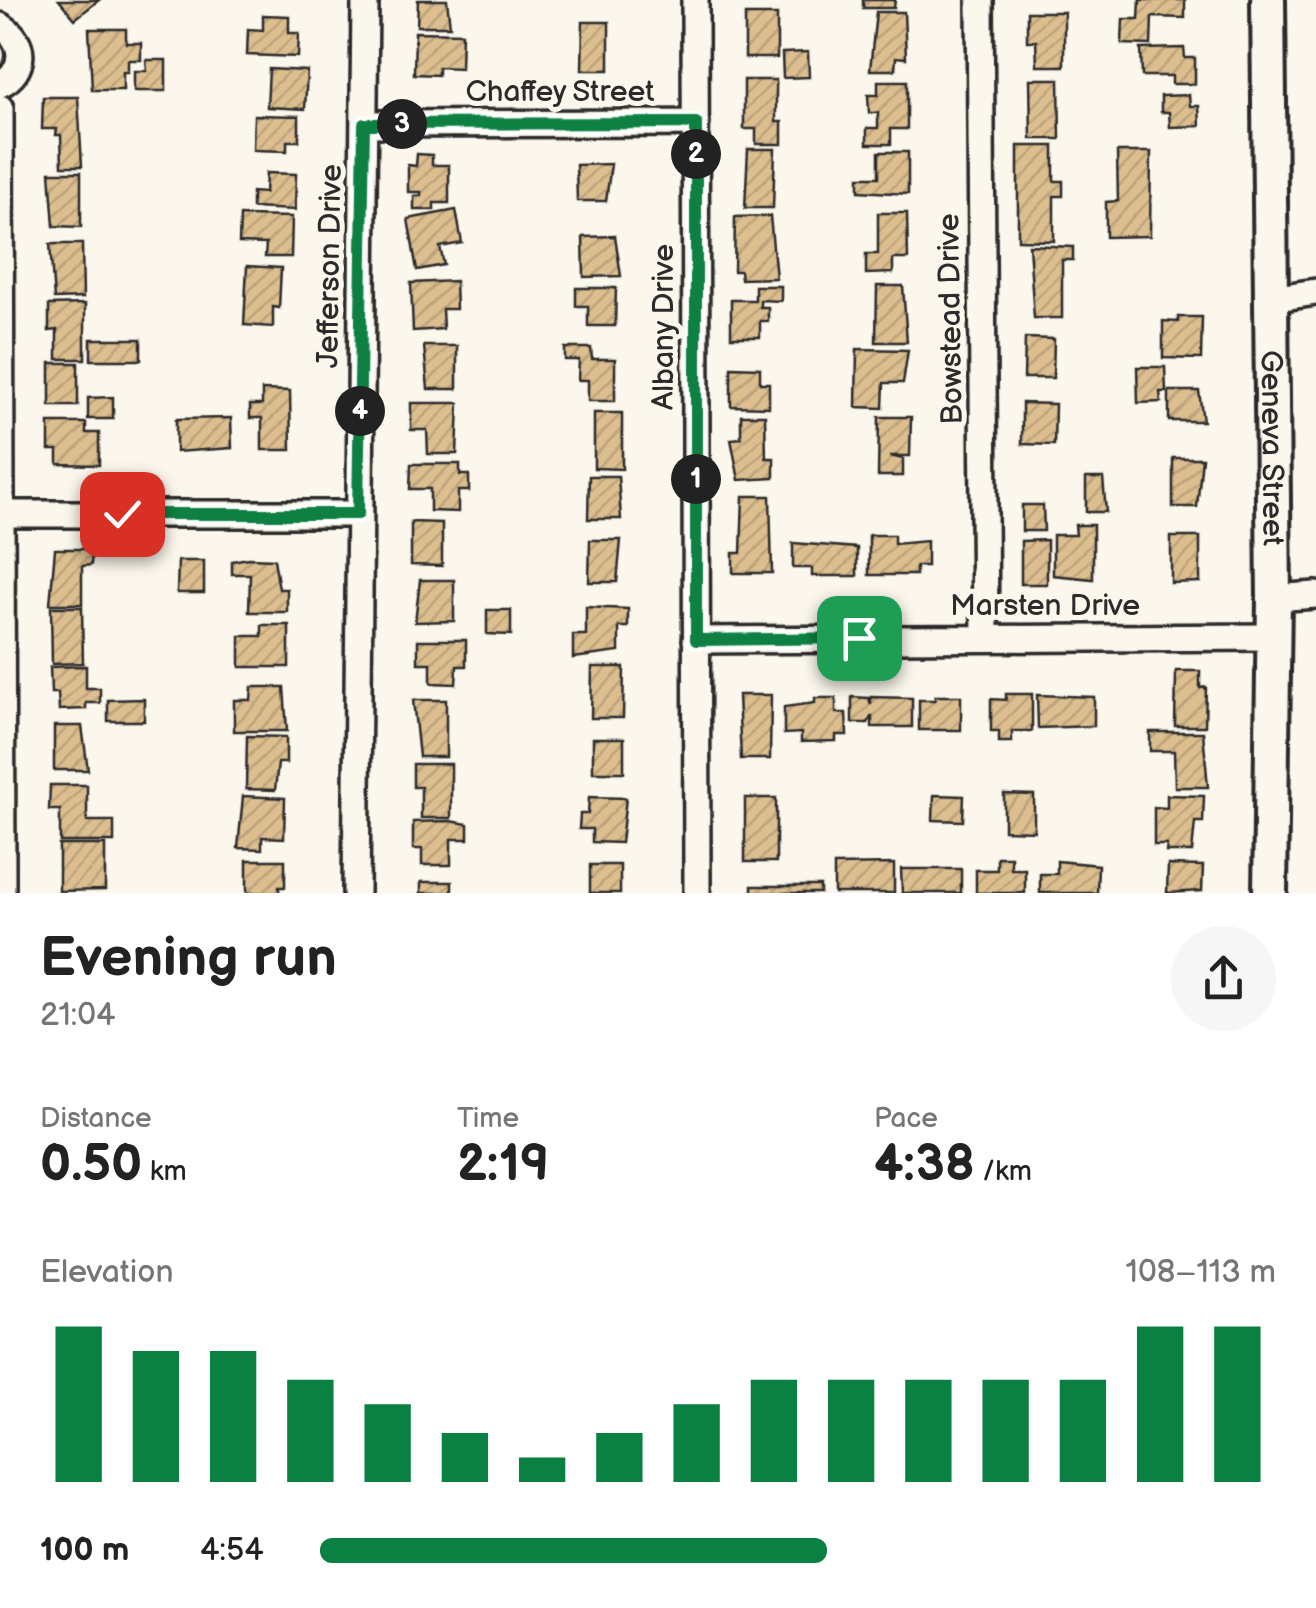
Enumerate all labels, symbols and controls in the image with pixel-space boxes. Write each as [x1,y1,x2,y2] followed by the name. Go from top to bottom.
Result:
[465,74,655,110] street label: Chaffey Street
[377,99,427,149] pin: 3
[394,107,410,140] text: 3
[671,129,721,179] pin: 2
[688,137,704,170] text: 2
[310,164,350,368] street label: Jefferson Drive
[931,213,971,425] street label: Bowstead Drive
[646,244,682,410] street label: Albany Drive
[1253,350,1290,546] street label: Geneva Street
[335,386,385,436] pin: 4
[352,394,368,427] text: 4
[671,454,721,504] pin: 1
[690,462,702,495] text: 1
[80,472,165,557] pin
[95,487,150,542] icon: check
[950,588,1140,624] street label: Marsten Drive
[817,596,902,681] pin
[832,611,887,666] icon: arrive
[40,925,337,992] text: Evening run
[1171,926,1276,1031] button: share
[40,996,116,1035] text: 21:04
[40,1102,152,1135] text: Distance
[457,1102,519,1135] text: Time
[874,1102,938,1135] text: Pace
[40,1135,142,1195] text: 0.50
[457,1135,549,1195] text: 2:19
[874,1135,975,1195] text: 4:38
[142,1155,187,1188] text: km
[975,1155,1032,1188] text: /km
[40,1253,173,1292] text: Elevation
[1126,1253,1276,1292] text: 108–113 m
[40,1531,129,1570] text: 100 m
[200,1531,264,1570] text: 4:54

